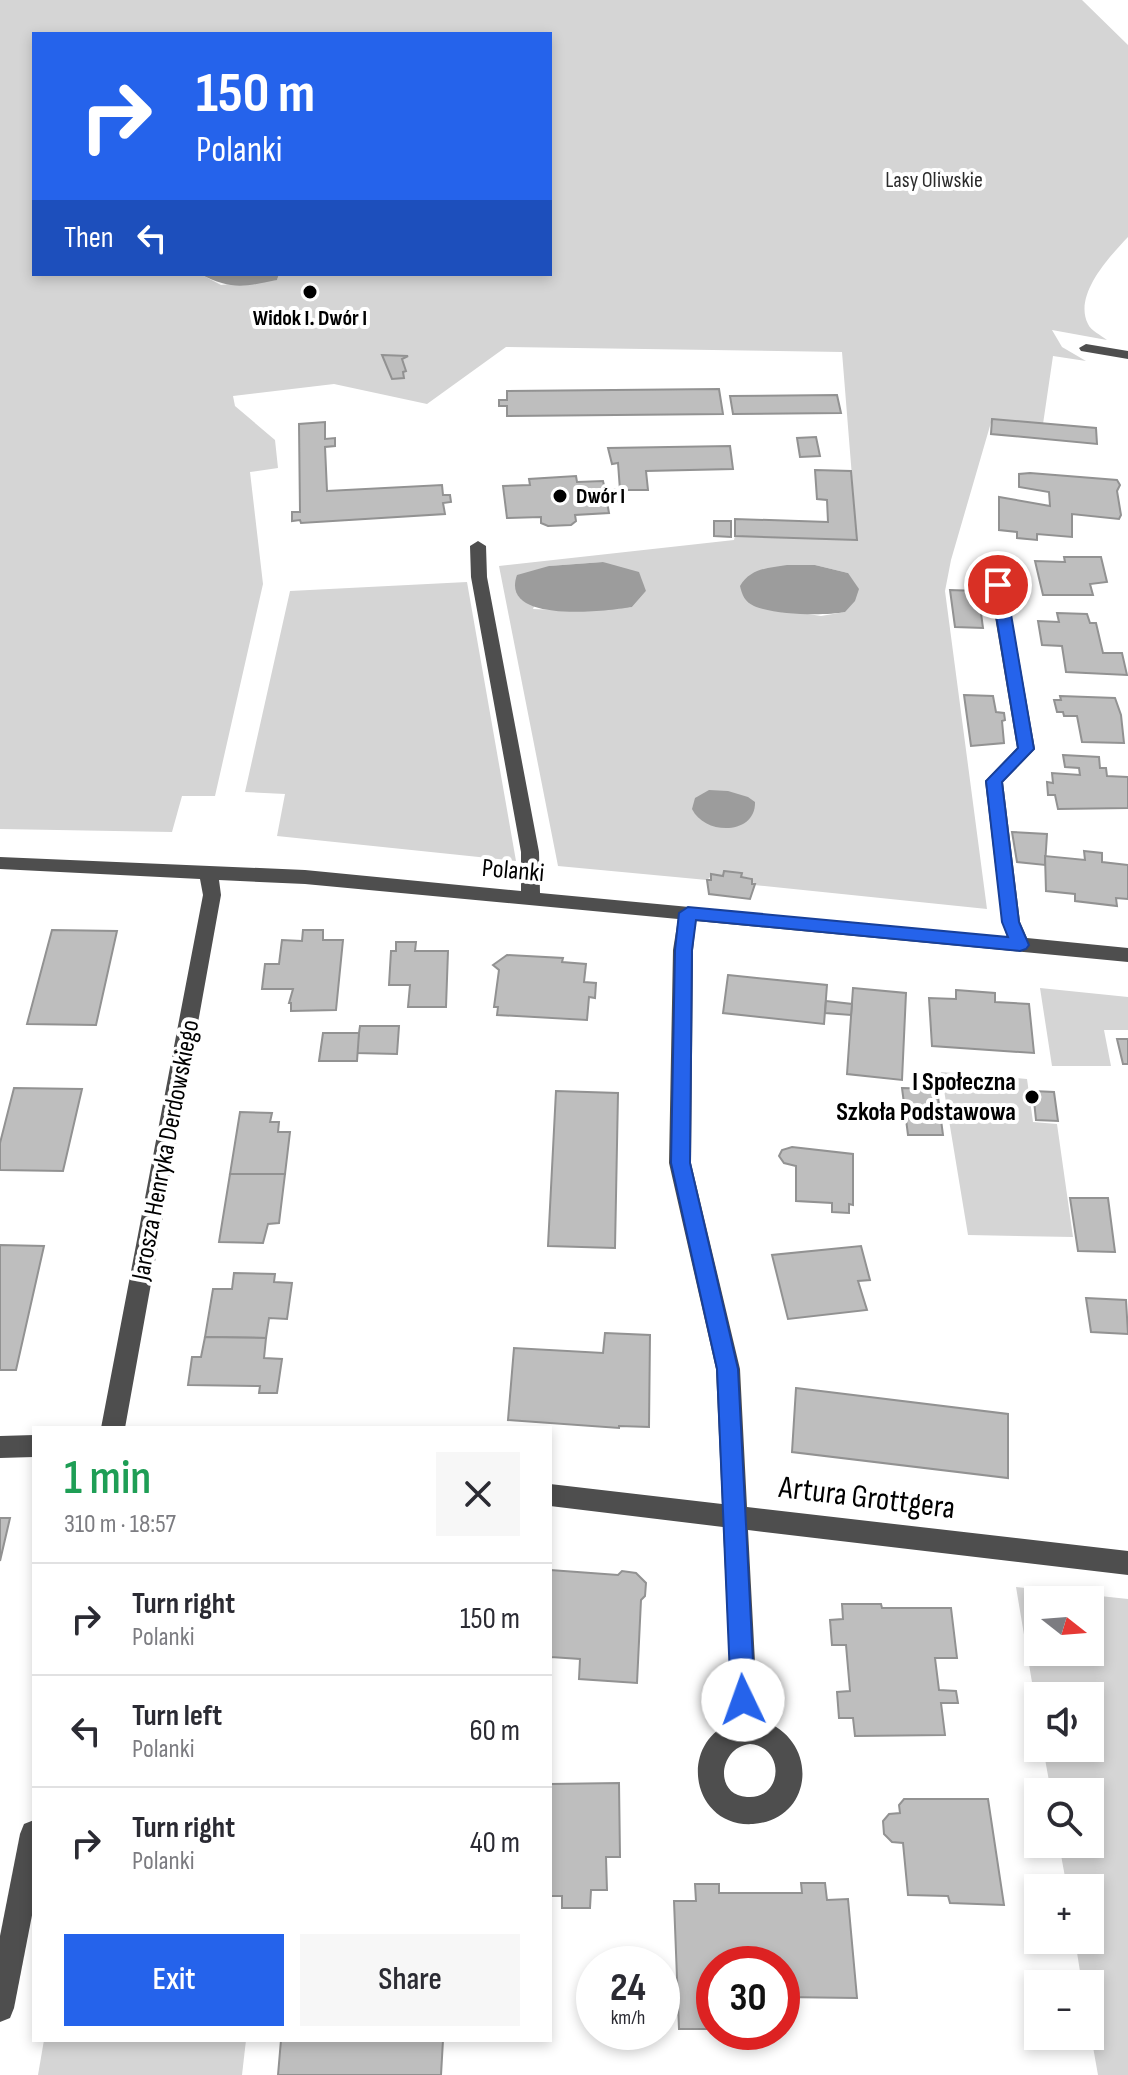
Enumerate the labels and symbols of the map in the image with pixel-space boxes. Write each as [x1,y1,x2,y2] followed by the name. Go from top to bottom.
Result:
[885,167,983,194] park label: Lasy Oliwskie
[301,283,319,301] marker: Widok I. Dwór I
[253,305,367,332] place label: Widok I. Dwór I
[576,483,625,510] place label: Dwór I
[551,487,569,505] marker: Dwór I
[964,551,1032,619] pin
[481,853,545,889] street label: Polanki
[125,1017,206,1284] street label: Jarosza Henryka Derdowskiego
[836,1067,1016,1128] place label: I Społeczna Szkoła Podstawowa
[1023,1088,1041,1106] marker: I Społeczna Szkoła Podstawowa
[776,1468,957,1528] street label: Artura Grottgera
[1024,1586,1104,1666] north arrow
[701,1658,785,1742] position arrow
[696,1946,800,2050] speed limit sign: 30

